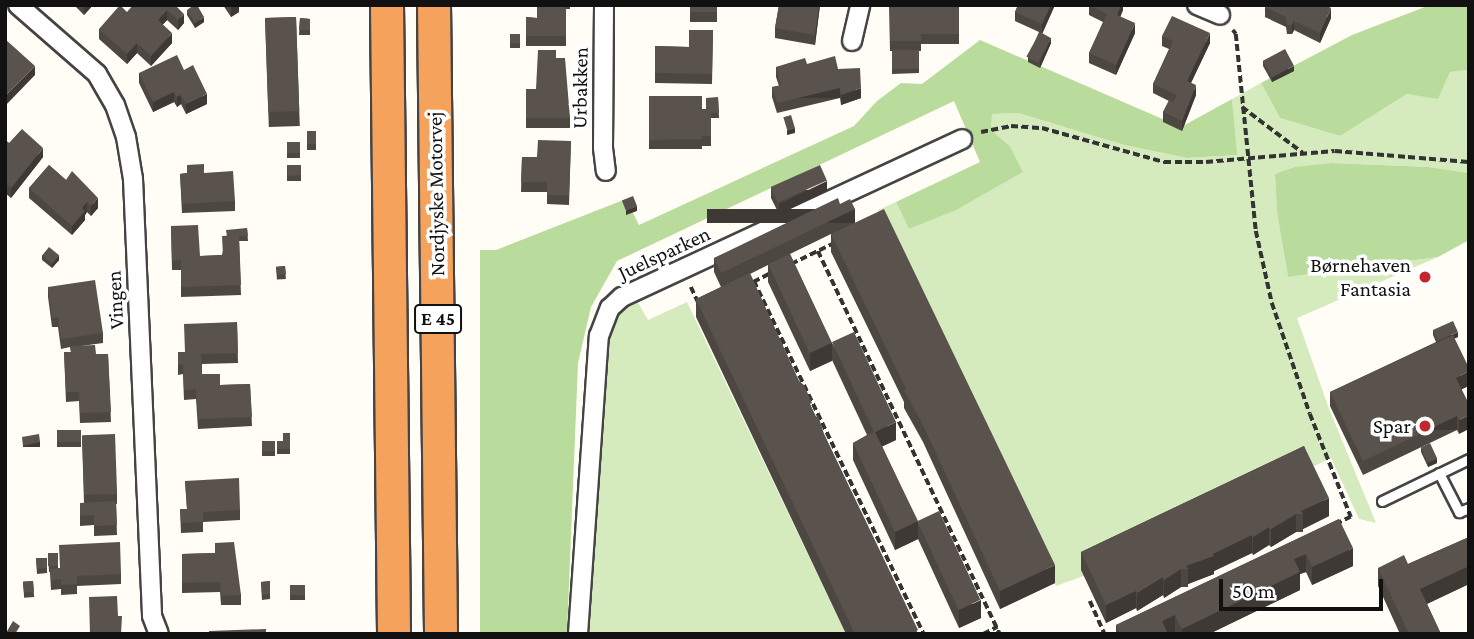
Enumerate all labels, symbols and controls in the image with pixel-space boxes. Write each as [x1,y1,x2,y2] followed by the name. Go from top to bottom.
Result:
[567,47,593,129] street label: Urbakken
[422,111,450,277] street label: Nordjyske Motorvej
[614,221,714,285] street label: Juelsparken
[1310,252,1411,302] place label: Børnehaven Fantasia
[1417,269,1433,285] marker: Børnehaven Fantasia
[101,270,129,330] street label: Vingen
[414,304,462,334] road number: E 45
[1373,413,1411,439] place label: Spar
[1417,418,1433,434] marker: Spar
[1222,566,1386,610] scale bar
[1232,579,1275,603] text: 50 m

